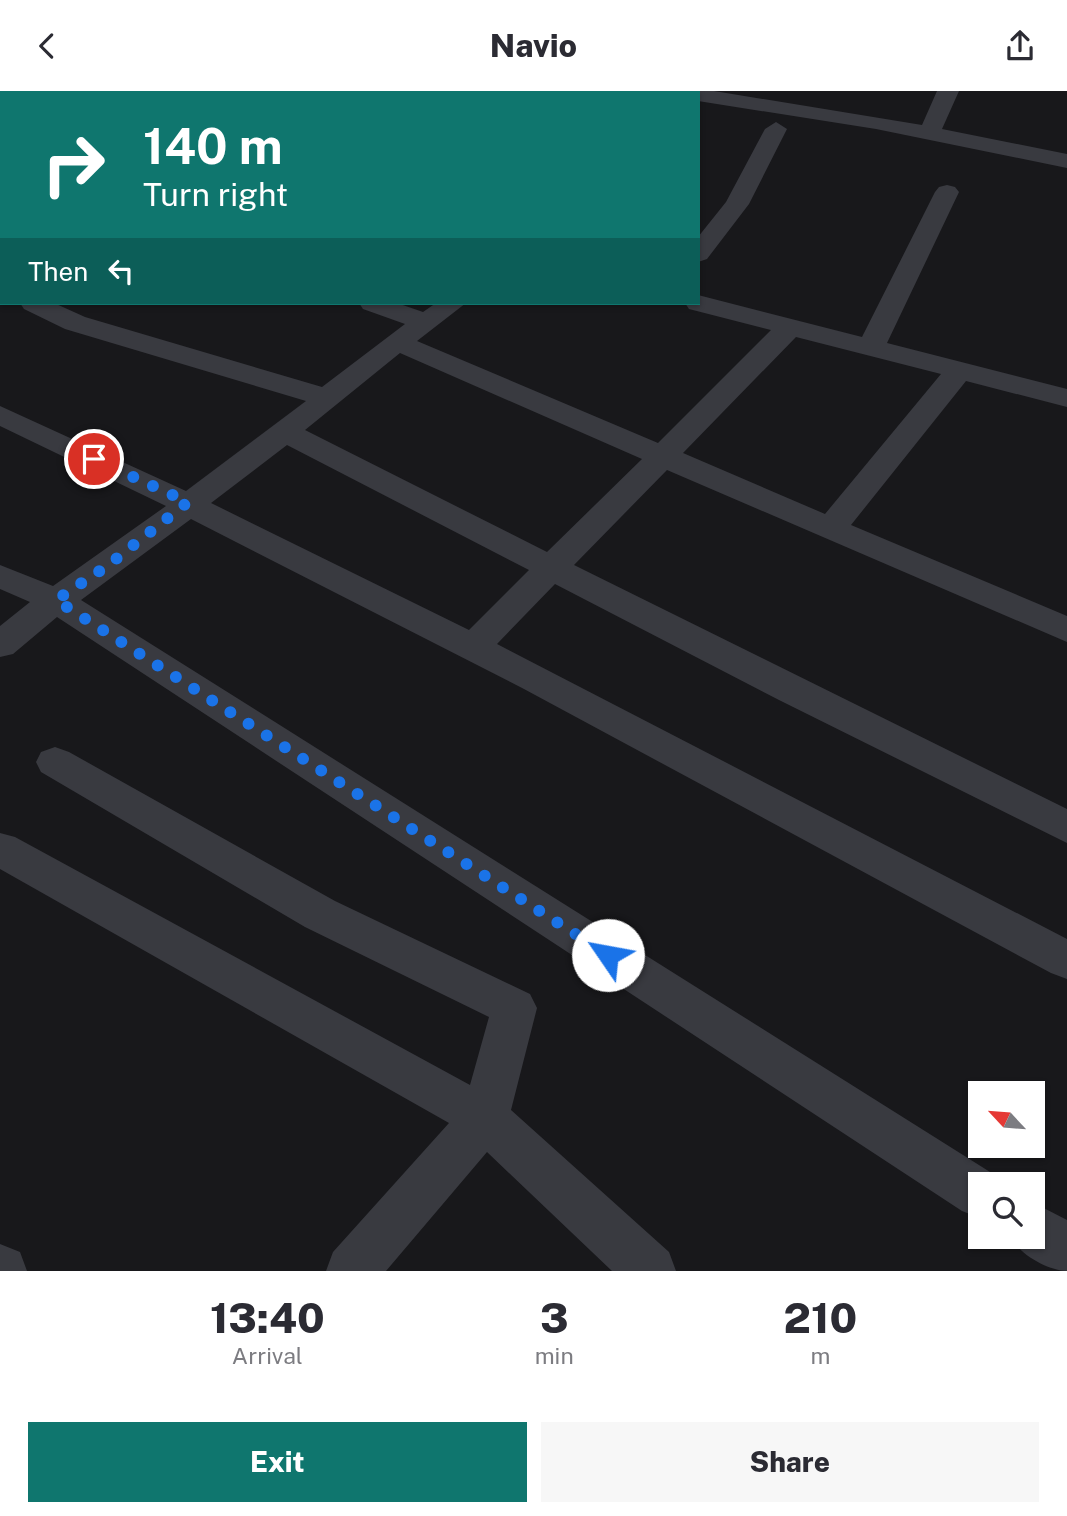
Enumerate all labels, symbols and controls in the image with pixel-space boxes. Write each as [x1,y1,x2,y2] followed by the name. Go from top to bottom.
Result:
[28,27,66,65] icon: back
[490,27,577,64] text: Navio
[1001,27,1039,65] icon: share
[143,117,283,175] text: 140 m
[28,119,119,210] icon: right
[143,176,288,213] text: Turn right
[102,252,140,290] icon: left
[28,256,88,287] text: Then
[64,429,124,489] pin
[75,440,113,478] icon: arrive
[571,918,645,992] position arrow
[968,1081,1045,1159] north arrow
[968,1081,1045,1249] map controls
[968,1172,1045,1249] button: search
[210,1293,325,1342] text: 13:40
[540,1293,568,1342] text: 3
[784,1293,857,1342] text: 210
[232,1342,303,1369] text: Arrival
[535,1342,574,1369] text: min
[810,1342,830,1369] text: m
[28,1422,527,1502] button: Exit
[541,1422,1039,1502] button: Share

